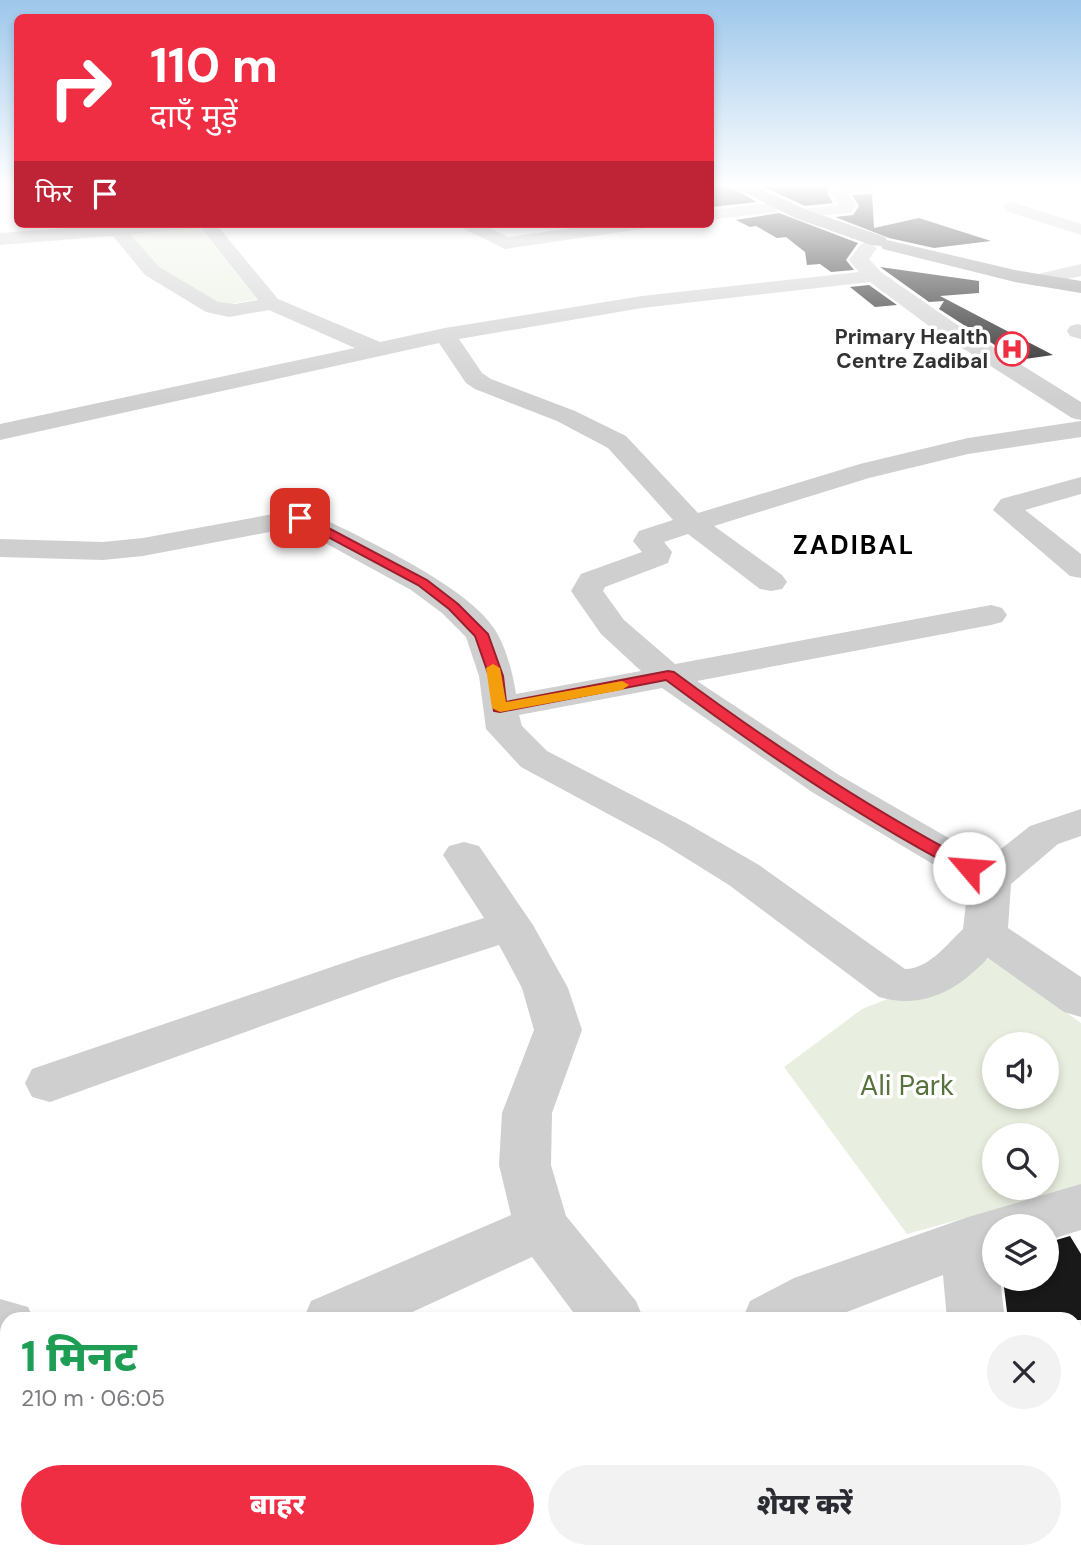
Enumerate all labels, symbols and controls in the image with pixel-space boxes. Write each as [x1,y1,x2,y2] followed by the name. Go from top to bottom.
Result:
[150,33,278,97] text: 110 m
[35,42,126,133] icon: right
[150,95,238,137] text: दाएँ मुड़ें
[86,175,124,213] icon: arrive
[35,176,72,210] text: फिर
[835,323,988,375] place label: Primary Health Centre Zadibal
[993,330,1031,368] hospital icon: Primary Health Centre Zadibal
[270,488,330,548] pin
[281,499,319,537] icon: arrive
[793,528,915,562] district label: ZADIBAL
[932,831,1006,905] position arrow
[982,1032,1059,1291] map controls
[982,1032,1059,1109] button: sound
[860,1067,954,1104] park label: Ali Park
[982,1123,1059,1200] button: search
[982,1214,1059,1291] button: layers
[21,1329,137,1384] text: 1 मिनट
[987,1335,1061,1409] button: close
[21,1383,165,1413] text: 210 m · 06:05
[21,1465,534,1545] button: बाहर
[548,1465,1061,1545] button: शेयर करें

